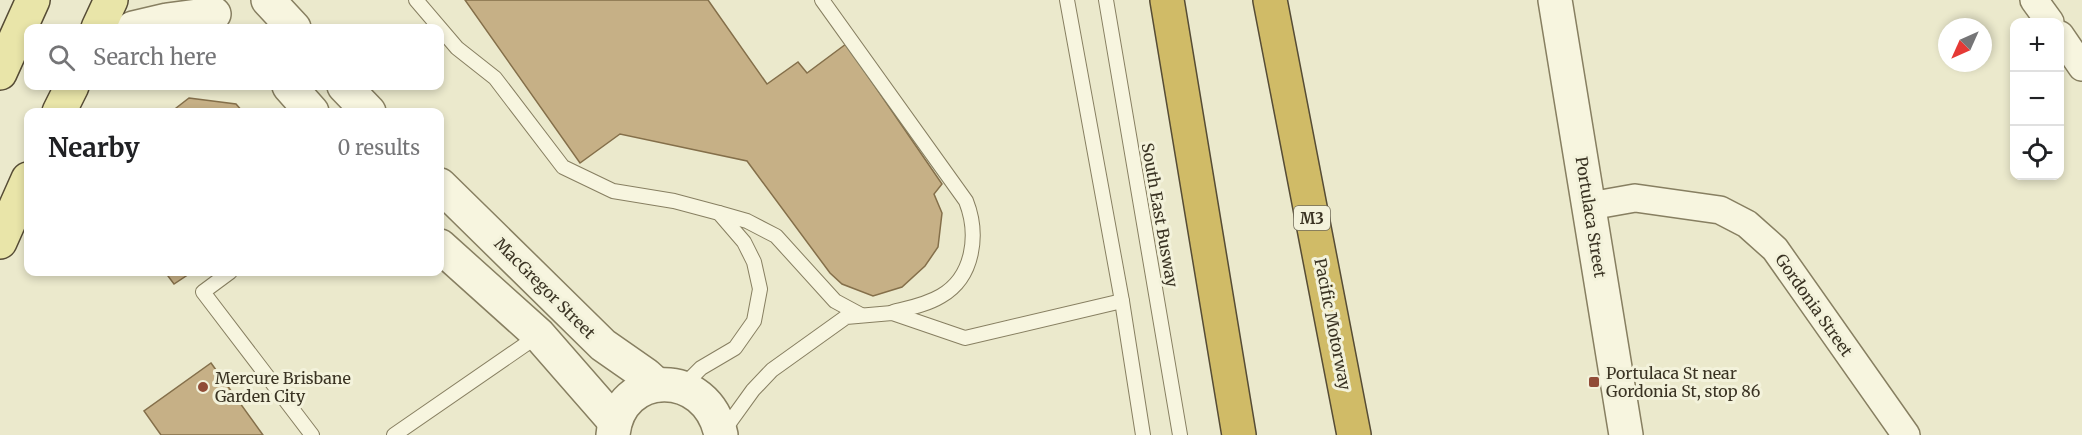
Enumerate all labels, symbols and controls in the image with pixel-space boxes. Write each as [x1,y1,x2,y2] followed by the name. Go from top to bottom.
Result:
[1938,18,1992,72] north arrow
[2010,18,2064,180] map controls
[2010,18,2064,72] button: +
[24,24,444,90] search box
[45,41,78,74] icon: search
[93,43,216,71] text: Search here
[2010,72,2064,126] button: −
[2010,126,2064,180] button: locate
[48,131,140,164] text: Nearby
[337,135,420,160] text: 0 results
[1137,141,1183,289] street label: South East Busway
[1572,155,1611,280] street label: Portulaca Street
[1294,206,1330,230] road number: M3
[490,233,600,343] street label: MacGregor Street
[1771,250,1857,361] street label: Gordonia Street
[1310,256,1356,392] street label: Pacific Motorway
[1606,363,1761,401] place label: Portulaca St near Gordonia St, stop 86
[215,368,351,406] place label: Mercure Brisbane Garden City
[1587,375,1601,389] marker: Portulaca St near Gordonia St, stop 86
[196,380,210,394] marker: Mercure Brisbane Garden City

